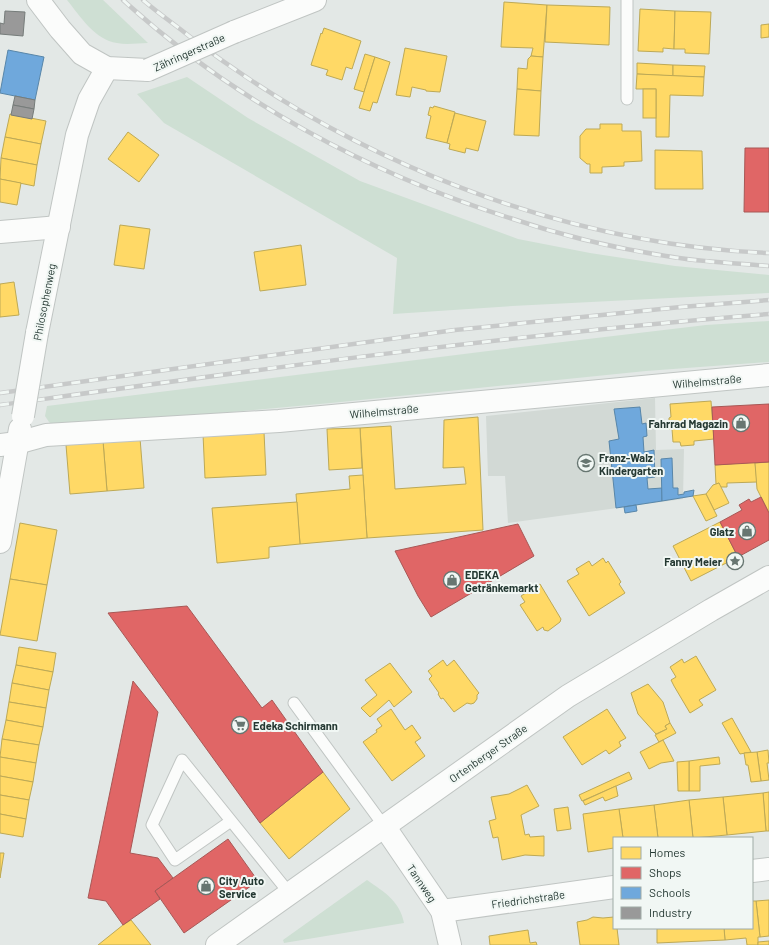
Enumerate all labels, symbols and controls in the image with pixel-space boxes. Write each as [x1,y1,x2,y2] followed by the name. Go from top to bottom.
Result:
[151,30,227,74] street label: Zähringerstraße
[30,262,58,342] street label: Philosophenweg
[672,371,742,390] street label: Wilhelmstraße
[349,401,419,420] street label: Wilhelmstraße
[731,413,751,433] shop icon: Fahrrad Magazin
[648,417,728,430] place label: Fahrrad Magazin
[599,451,663,477] place label: Franz-Walz Kindergarten
[576,453,596,473] school or university icon: Franz-Walz Kindergarten
[737,521,757,541] shop icon: Glatz
[710,525,734,538] place label: Glatz
[725,551,745,571] place icon: Fanny Meier
[664,555,723,568] place label: Fanny Meier
[465,568,538,594] place label: EDEKA Getränkemarkt
[442,570,462,590] shop icon: EDEKA Getränkemarkt
[230,715,250,735] supermarket icon: Edeka Schirmann
[253,719,338,732] place label: Edeka Schirmann
[446,721,530,785] street label: Ortenberger Straße
[613,837,753,929] legend
[649,845,686,859] text: Homes
[405,862,439,905] street label: Tannweg
[649,865,682,879] text: Shops
[219,874,264,900] place label: City Auto Service
[196,876,216,896] shop icon: City Auto Service
[649,885,690,899] text: Schools
[490,887,566,911] street label: Friedrichstraße
[649,905,692,919] text: Industry

